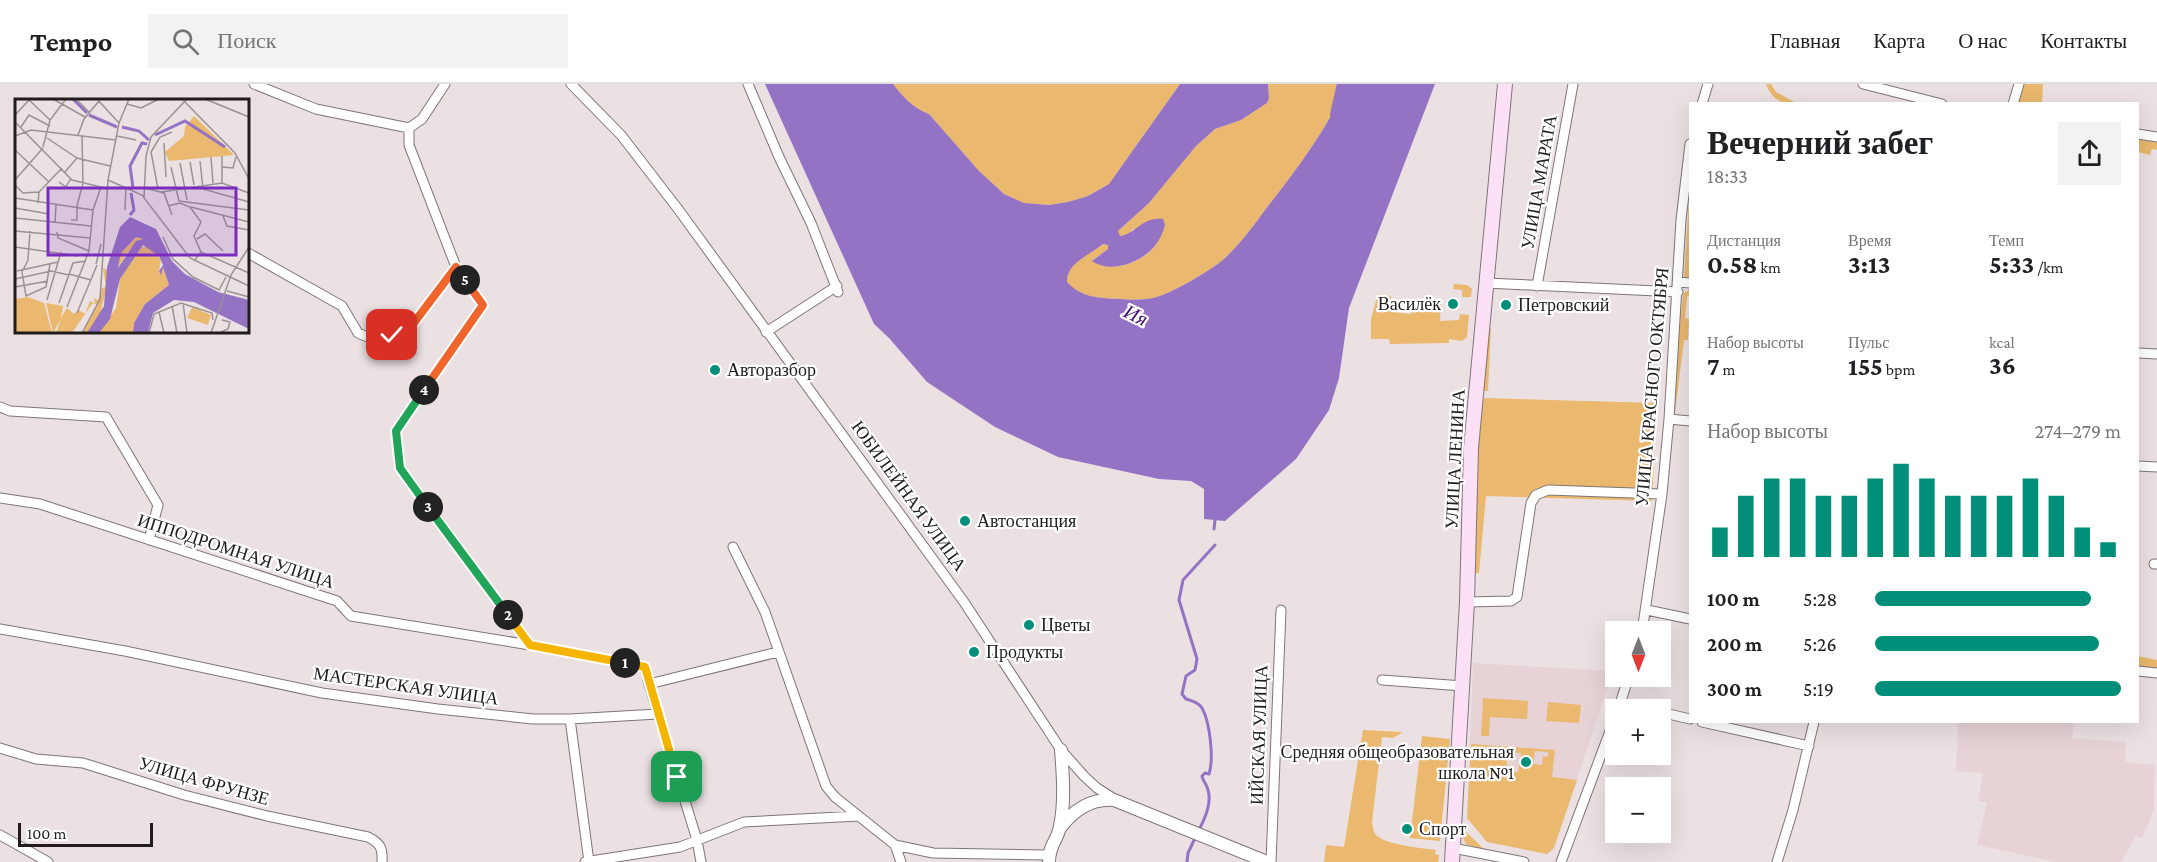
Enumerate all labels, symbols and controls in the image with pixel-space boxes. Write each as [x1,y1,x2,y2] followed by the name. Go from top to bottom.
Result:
[148,14,568,68] search box
[169,25,202,58] icon: search
[30,26,112,57] text: Tempo
[217,28,276,53] text: Поиск
[1770,29,1840,53] text: Главная
[1873,29,1925,53] text: Карта
[1958,29,2007,53] text: О нас
[2040,29,2127,53] text: Контакты
[15,99,249,333] inset map
[1517,113,1561,251] street label: УЛИЦА МАРАТА
[2058,122,2121,185] button: share
[1707,124,1933,161] text: Вечерний забег
[1707,165,1748,187] text: 18:33
[1707,232,1781,249] text: Дистанция
[1848,232,1891,249] text: Время
[1989,232,2024,249] text: Темп
[1707,250,1757,279] text: 0.58
[1848,250,1890,279] text: 3:13
[1989,250,2034,279] text: 5:33
[1757,259,1781,276] text: km
[2034,259,2063,276] text: /km
[450,265,480,295] pin: 5
[1632,267,1672,507] street label: УЛИЦА КРАСНОГО ОКТЯБРЯ
[461,271,469,288] text: 5
[1378,294,1441,314] place label: Василёк
[1518,295,1610,315] place label: Петровский
[1446,297,1460,311] marker: Василёк
[1499,298,1513,312] marker: Петровский
[1120,299,1151,330] water label: Ия
[366,309,417,360] pin
[375,318,408,351] icon: check
[1707,334,1804,351] text: Набор высоты
[1848,334,1889,351] text: Пульс
[1989,334,2015,351] text: kcal
[1989,351,2016,380] text: 36
[1707,352,1720,381] text: 7
[1848,352,1883,381] text: 155
[727,360,816,380] place label: Авторазбор
[1720,361,1735,378] text: m
[1883,361,1915,378] text: bpm
[708,363,722,377] marker: Авторазбор
[409,375,439,405] pin: 4
[420,381,428,398] text: 4
[1441,388,1469,530] street label: УЛИЦА ЛЕНИНА
[848,417,970,575] street label: ЮБИЛЕЙНАЯ УЛИЦА
[1707,420,1828,442] text: Набор высоты
[2035,420,2121,442] text: 274–279 m
[413,492,443,522] pin: 3
[424,498,432,515] text: 3
[135,510,337,592] street label: ИППОДРОМНАЯ УЛИЦА
[977,511,1076,531] place label: Автостанция
[958,514,972,528] marker: Автостанция
[1707,588,1760,610] text: 100 m
[1803,588,1837,610] text: 5:28
[493,600,523,630] pin: 2
[504,606,512,623] text: 2
[1041,615,1090,635] place label: Цветы
[1022,618,1036,632] marker: Цветы
[1605,621,1671,687] north arrow
[1605,621,1671,843] map controls
[1707,633,1762,655] text: 200 m
[1803,633,1837,655] text: 5:26
[986,642,1063,662] place label: Продукты
[967,645,981,659] marker: Продукты
[610,648,640,678] pin: 1
[622,654,628,671] text: 1
[312,663,500,709] street label: МАСТЕРСКАЯ УЛИЦА
[1247,665,1271,805] street label: ИЙСКАЯ УЛИЦА
[1707,678,1762,700] text: 300 m
[1803,678,1834,700] text: 5:19
[1605,699,1671,765] button: +
[1281,742,1514,783] place label: Средняя общеобразовательная школа №1
[651,751,702,802] pin
[136,753,272,809] street label: УЛИЦА ФРУНЗЕ
[1519,755,1533,769] marker: Средняя общеобразовательная школа №1
[660,760,693,793] icon: arrive
[1605,777,1671,843] button: −
[1419,819,1466,839] place label: Спорт
[18,820,153,848] scale bar
[1400,822,1414,836] marker: Спорт
[27,825,66,842] text: 100 m

